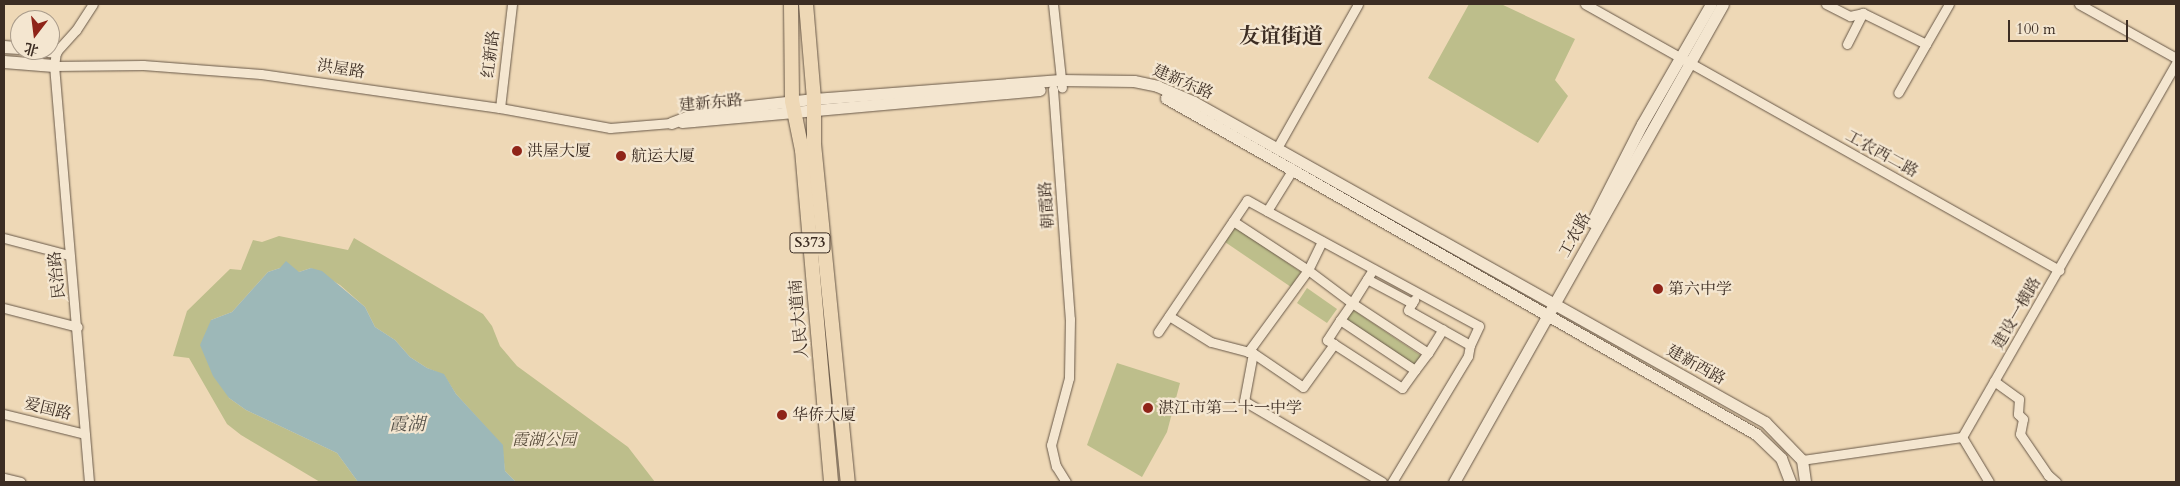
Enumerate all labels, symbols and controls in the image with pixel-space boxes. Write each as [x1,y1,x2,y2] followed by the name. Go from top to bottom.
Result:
[10,10,60,60] north arrow
[2010,10,2130,42] scale bar
[2016,19,2056,39] text: 100 m
[1239,24,1323,50] district label: 友谊街道
[479,29,503,79] street label: 红新路
[22,38,40,60] text: 北
[316,56,366,82] street label: 洪屋路
[1150,61,1216,103] street label: 建新东路
[678,91,744,115] street label: 建新东路
[1842,126,1922,182] street label: 工农西二路
[527,141,591,161] place label: 洪屋大厦
[511,145,523,157] marker: 洪屋大厦
[631,146,695,166] place label: 航运大厦
[615,150,627,162] marker: 航运大厦
[1036,180,1058,230] street label: 朝霞路
[1555,209,1595,261] street label: 工农路
[789,230,831,256] road number: S373
[45,250,69,300] street label: 民治路
[1989,274,2045,352] street label: 建设一横路
[786,278,812,360] street label: 人民大道南
[1668,279,1732,299] place label: 第六中学
[1652,283,1664,295] marker: 第六中学
[1663,341,1729,389] street label: 建新西路
[22,394,74,424] street label: 爱国路
[1158,398,1302,418] place label: 湛江市第二十一中学
[1142,402,1154,414] marker: 湛江市第二十一中学
[792,405,856,425] place label: 华侨大厦
[776,409,788,421] marker: 华侨大厦
[389,414,425,436] water label: 霞湖
[512,430,576,450] park label: 霞湖公园

